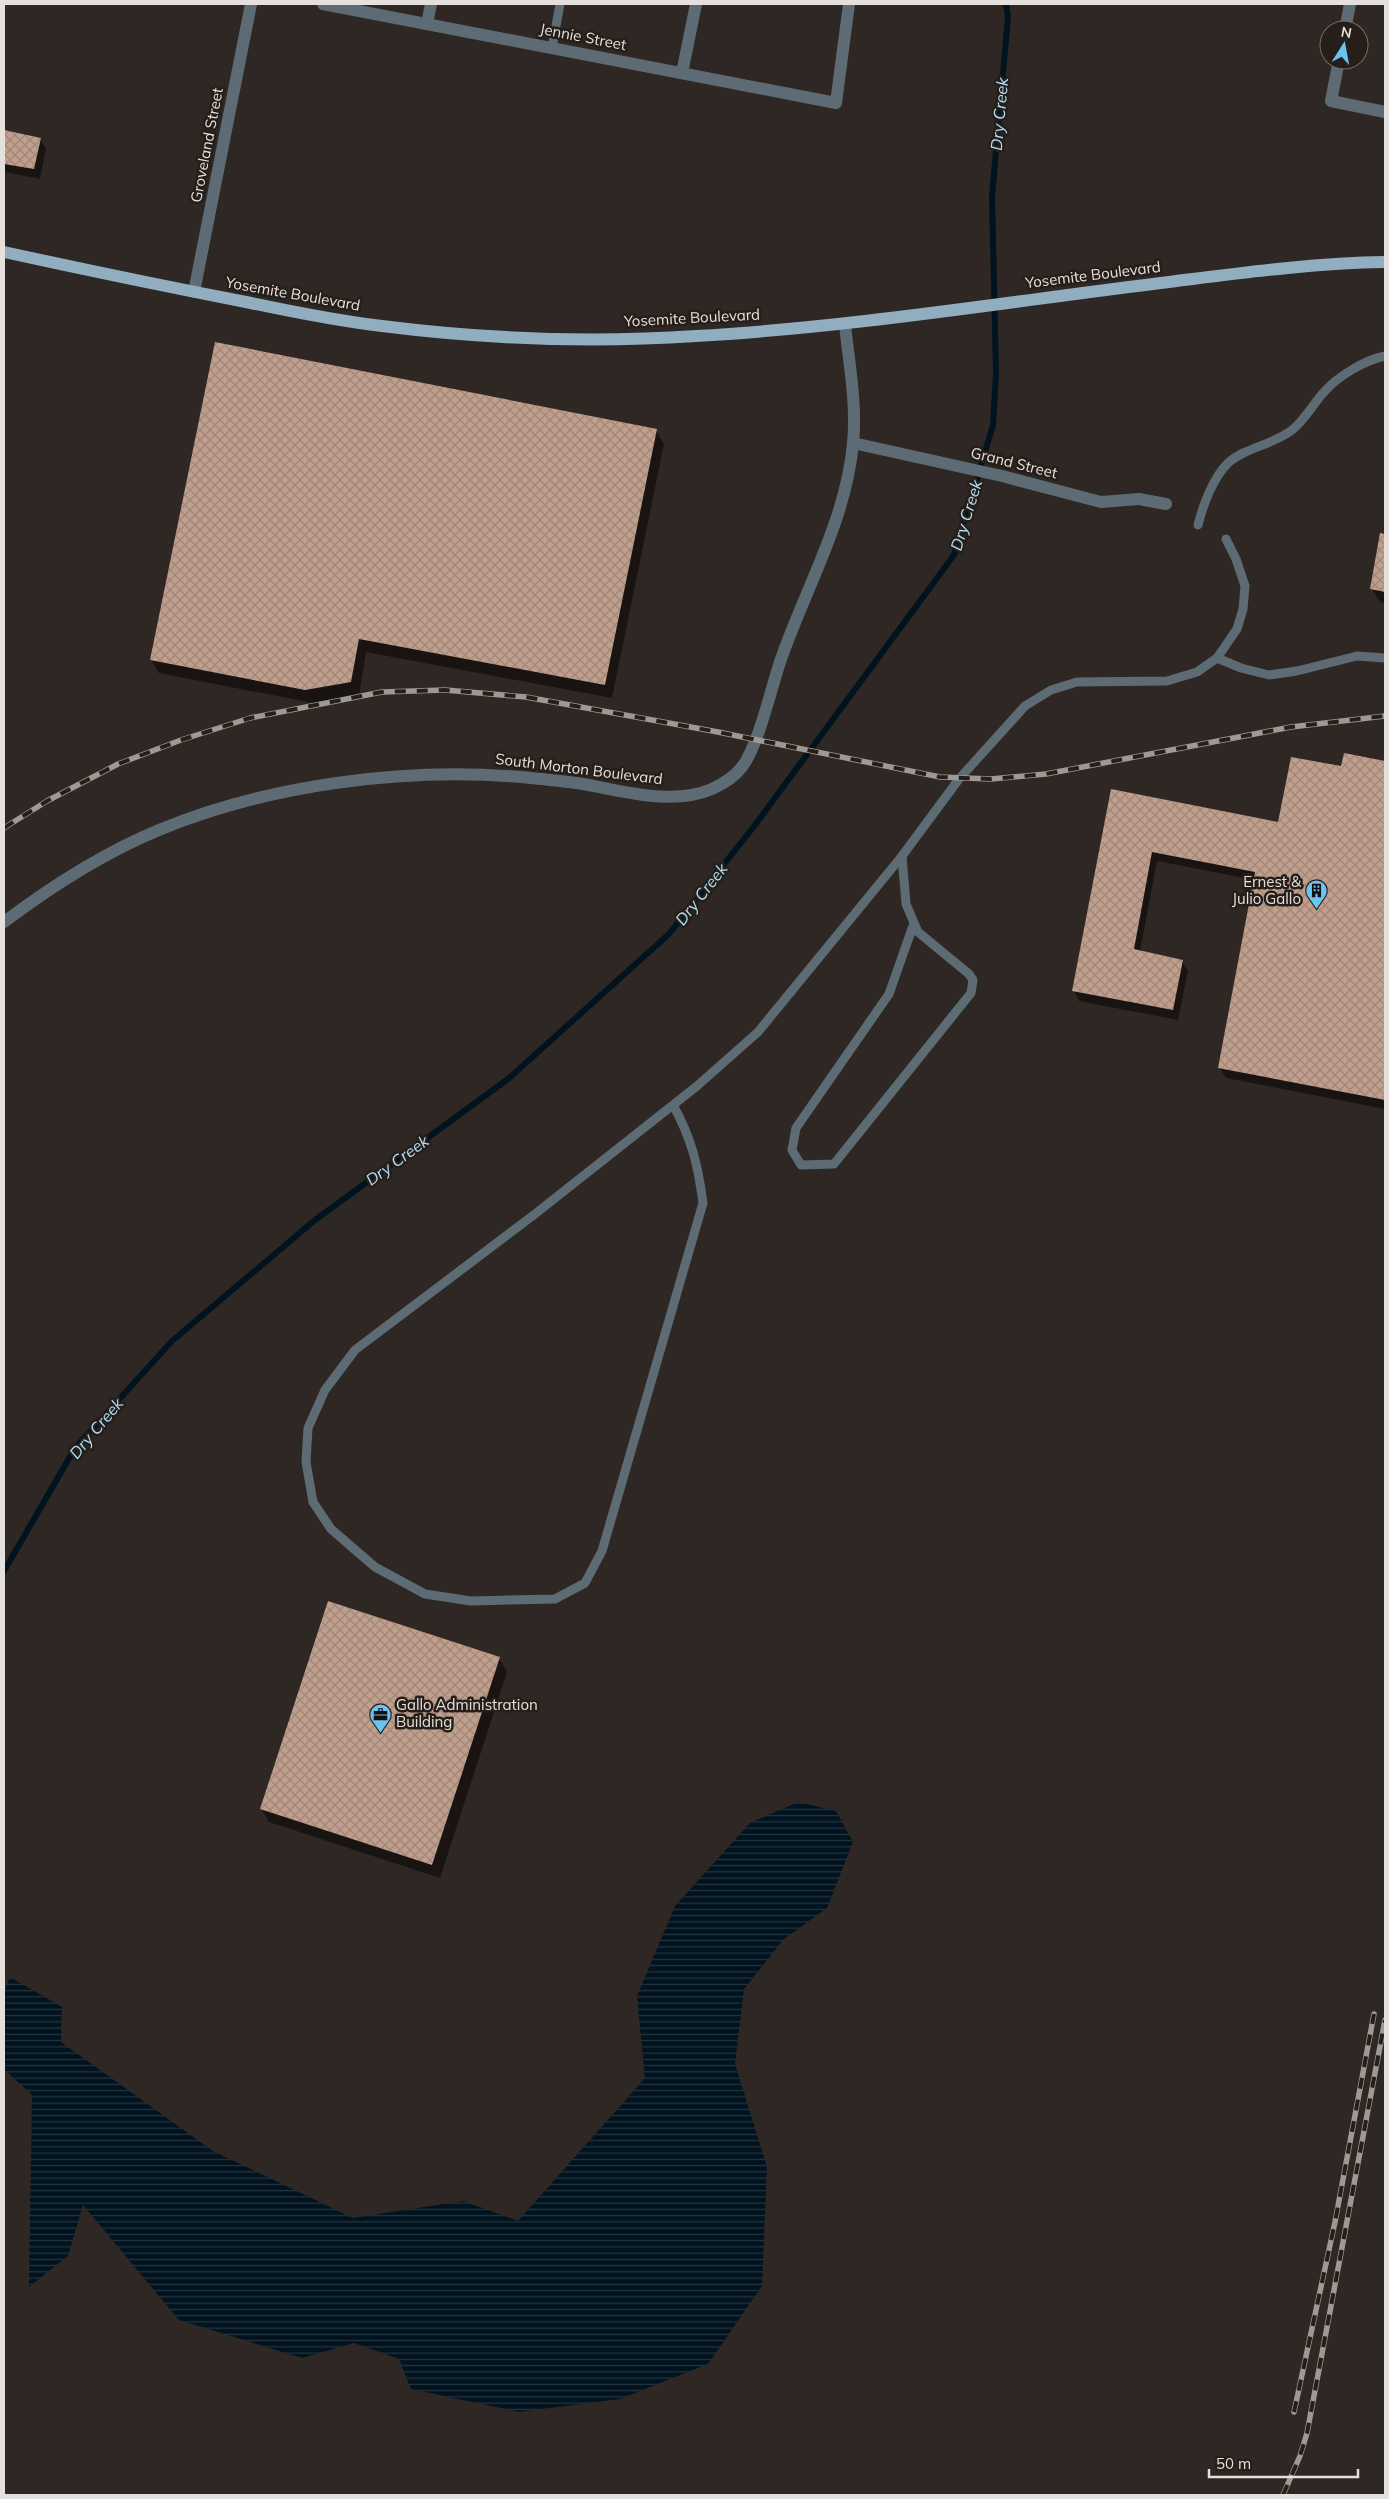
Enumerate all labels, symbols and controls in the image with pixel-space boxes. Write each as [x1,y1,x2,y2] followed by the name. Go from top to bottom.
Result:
[538,19,628,54] street label: Jennie Street
[1319,20,1369,70] north arrow
[1340,22,1353,42] text: N
[986,76,1012,151] water label: Dry Creek
[186,86,227,204] street label: Groveland Street
[1023,257,1162,292] street label: Yosemite Boulevard
[223,272,362,315] street label: Yosemite Boulevard
[622,304,761,331] street label: Yosemite Boulevard
[969,443,1059,482] street label: Grand Street
[946,476,986,553] water label: Dry Creek
[494,749,664,788] street label: South Morton Boulevard
[671,858,732,929] water label: Dry Creek
[1232,872,1302,908] place label: Ernest & Julio Gallo
[1305,879,1329,910] building icon: Ernest & Julio Gallo
[362,1130,433,1190] water label: Dry Creek
[65,1393,128,1462] water label: Dry Creek
[396,1695,538,1731] place label: Gallo Administration Building
[368,1702,392,1733] office icon: Gallo Administration Building
[1209,2446,1358,2478] scale bar
[1216,2454,1251,2473] text: 50 m

